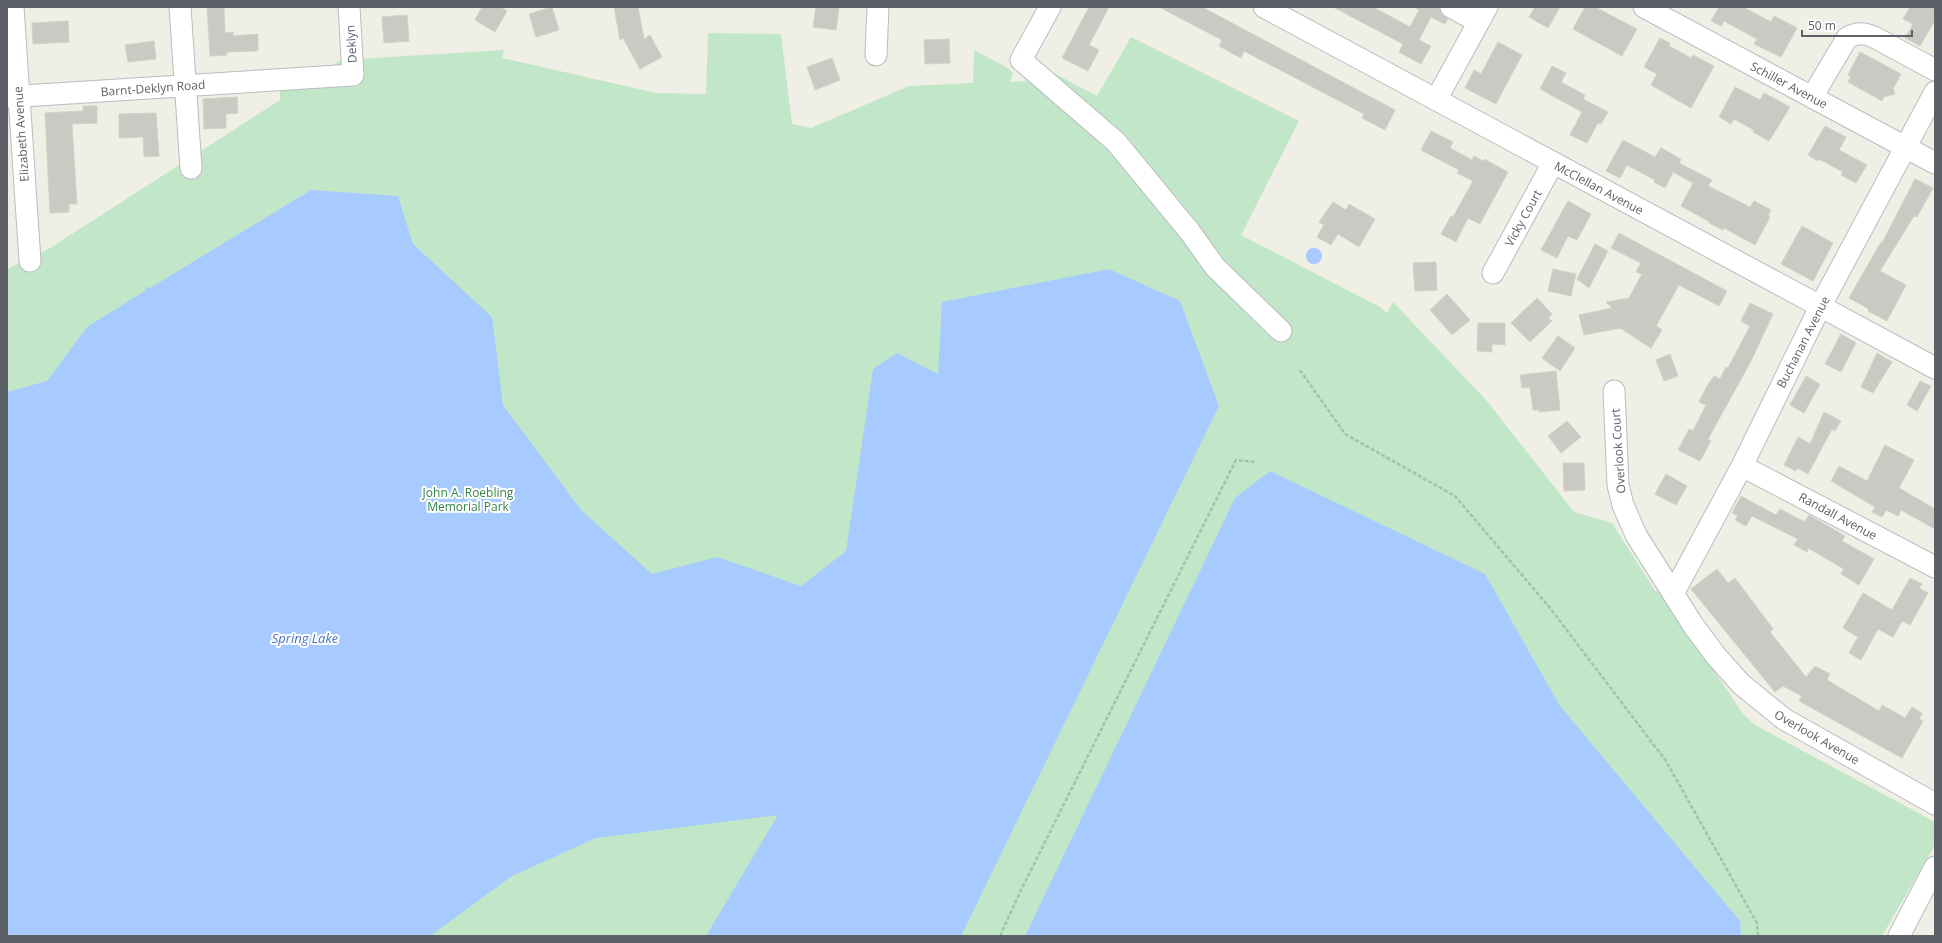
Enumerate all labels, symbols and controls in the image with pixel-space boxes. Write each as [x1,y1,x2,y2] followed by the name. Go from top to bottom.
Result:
[1802,12,1912,38] scale bar
[1808,17,1836,34] text: 50 m
[341,24,361,64] street label: Deklyn
[1747,57,1831,113] street label: Schiller Avenue
[100,76,206,100] street label: Barnt-Deklyn Road
[9,85,33,182] street label: Elizabeth Avenue
[1551,157,1647,219] street label: McClellan Avenue
[1500,186,1546,250] street label: Vicky Court
[1772,293,1834,391] street label: Buchanan Avenue
[1607,408,1629,494] street label: Overlook Court
[422,484,514,515] park label: John A. Roebling Memorial Park
[1796,488,1880,544] street label: Randall Avenue
[272,629,339,647] water label: Spring Lake
[1771,706,1863,768] street label: Overlook Avenue

